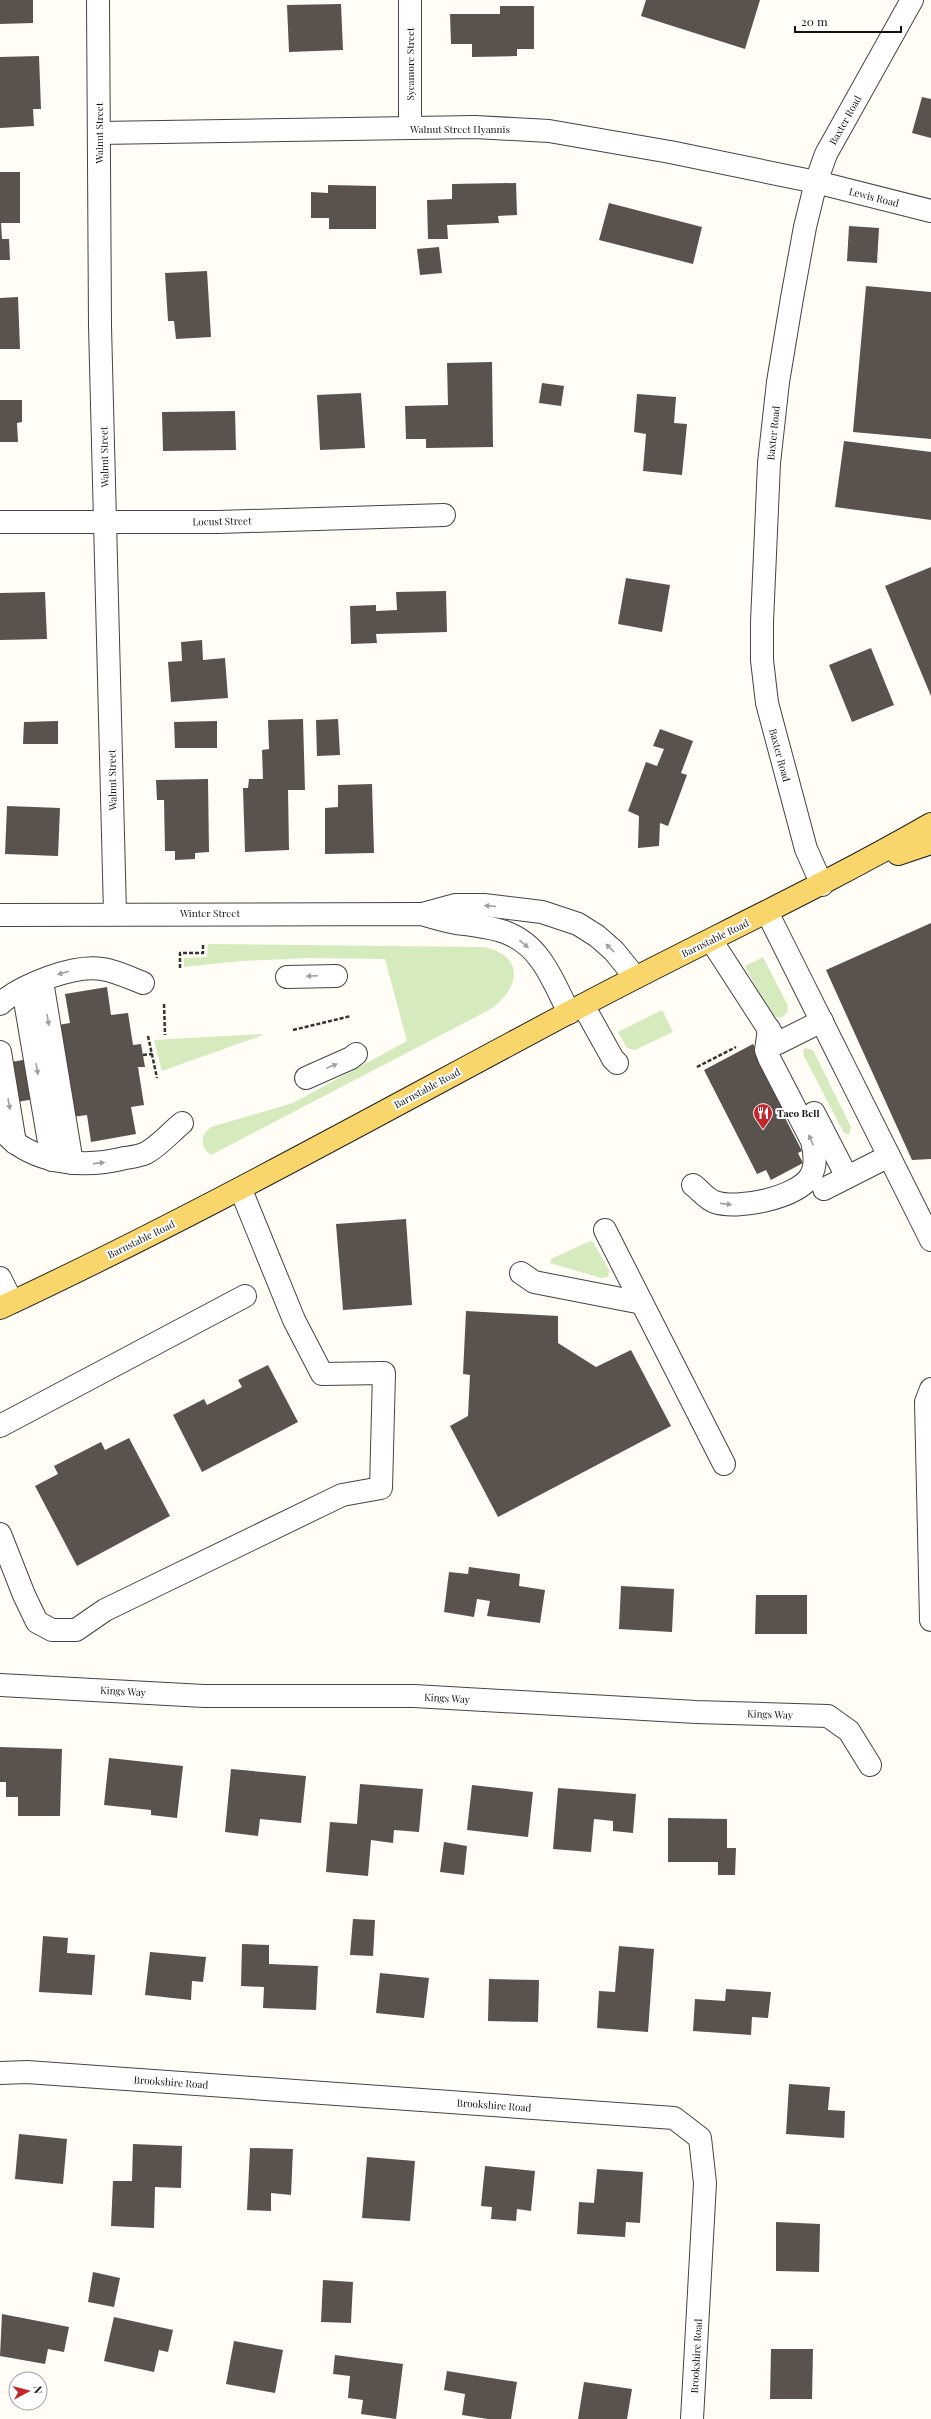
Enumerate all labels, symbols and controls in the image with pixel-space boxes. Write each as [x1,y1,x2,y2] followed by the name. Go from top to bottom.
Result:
[795,8,901,34] scale bar
[801,13,828,29] text: 20 m
[403,27,417,101] street label: Sycamore Street
[826,93,864,147] street label: Baxter Road
[92,102,106,164] street label: Walnut Street
[409,122,510,136] street label: Walnut Street Hyannis
[847,184,901,210] street label: Lewis Road
[763,405,783,461] street label: Baxter Road
[96,426,112,489] street label: Walnut Street
[192,513,252,529] street label: Locust Street
[766,727,794,783] street label: Baxter Road
[104,749,120,812] street label: Walnut Street
[484,902,496,909] one-way arrow
[179,906,240,920] street label: Winter Street
[679,916,751,960] street label: Barnstable Road
[519,939,529,948] one-way arrow
[605,943,615,953] one-way arrow
[57,970,69,976] one-way arrow
[305,973,318,979] one-way arrow
[45,1014,51,1026] one-way arrow
[34,1063,40,1075] one-way arrow
[326,1063,338,1069] one-way arrow
[391,1065,463,1111] street label: Barnstable Road
[6,1098,12,1111] one-way arrow
[752,1102,774,1130] restaurant icon: Taco Bell
[777,1106,820,1120] place label: Taco Bell
[808,1135,814,1146] one-way arrow
[93,1160,105,1167] one-way arrow
[720,1201,732,1207] one-way arrow
[105,1217,177,1261] street label: Barnstable Road
[100,1683,146,1699] street label: Kings Way
[424,1690,470,1706] street label: Kings Way
[747,1706,793,1722] street label: Kings Way
[133,2072,209,2092] street label: Brookshire Road
[456,2095,532,2115] street label: Brookshire Road
[687,2318,705,2394] street label: Brookshire Road
[8,2371,48,2411] north arrow
[30,2385,46,2395] text: N

